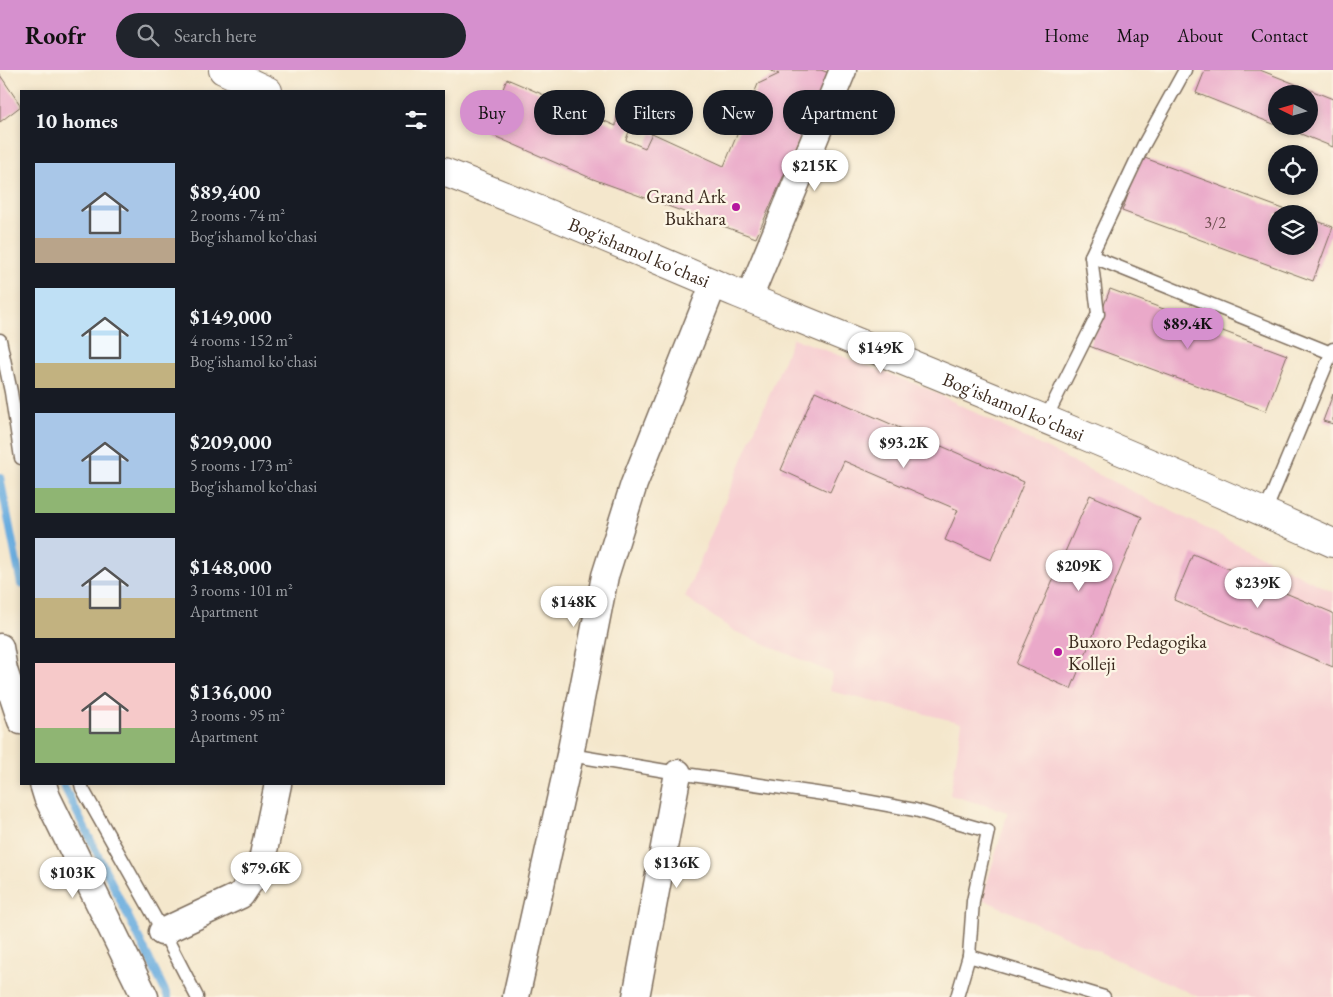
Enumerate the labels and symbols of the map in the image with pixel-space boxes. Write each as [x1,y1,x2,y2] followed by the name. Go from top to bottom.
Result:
[1268,85,1318,135] north arrow
[780,150,850,192] pin: $215K
[646,184,727,231] place label: Grand Ark Bukhara
[730,201,742,213] marker: Grand Ark Bukhara
[565,211,714,293] street label: Bog'ishamol ko'chasi
[1204,212,1226,233] house number: 3/2
[1147,308,1229,350] pin: $89.4K
[846,332,916,374] pin: $149K
[939,366,1089,447] street label: Bog'ishamol ko'chasi
[863,426,945,469] pin: $93.2K
[1044,550,1114,592] pin: $209K
[1223,566,1293,609] pin: $239K
[539,586,609,628] pin: $148K
[1068,629,1207,676] place label: Buxoro Pedagogika Kolleji
[1052,646,1064,658] marker: Buxoro Pedagogika Kolleji
[642,846,712,889] pin: $136K
[225,852,307,894] pin: $79.6K
[38,856,108,899] pin: $103K

